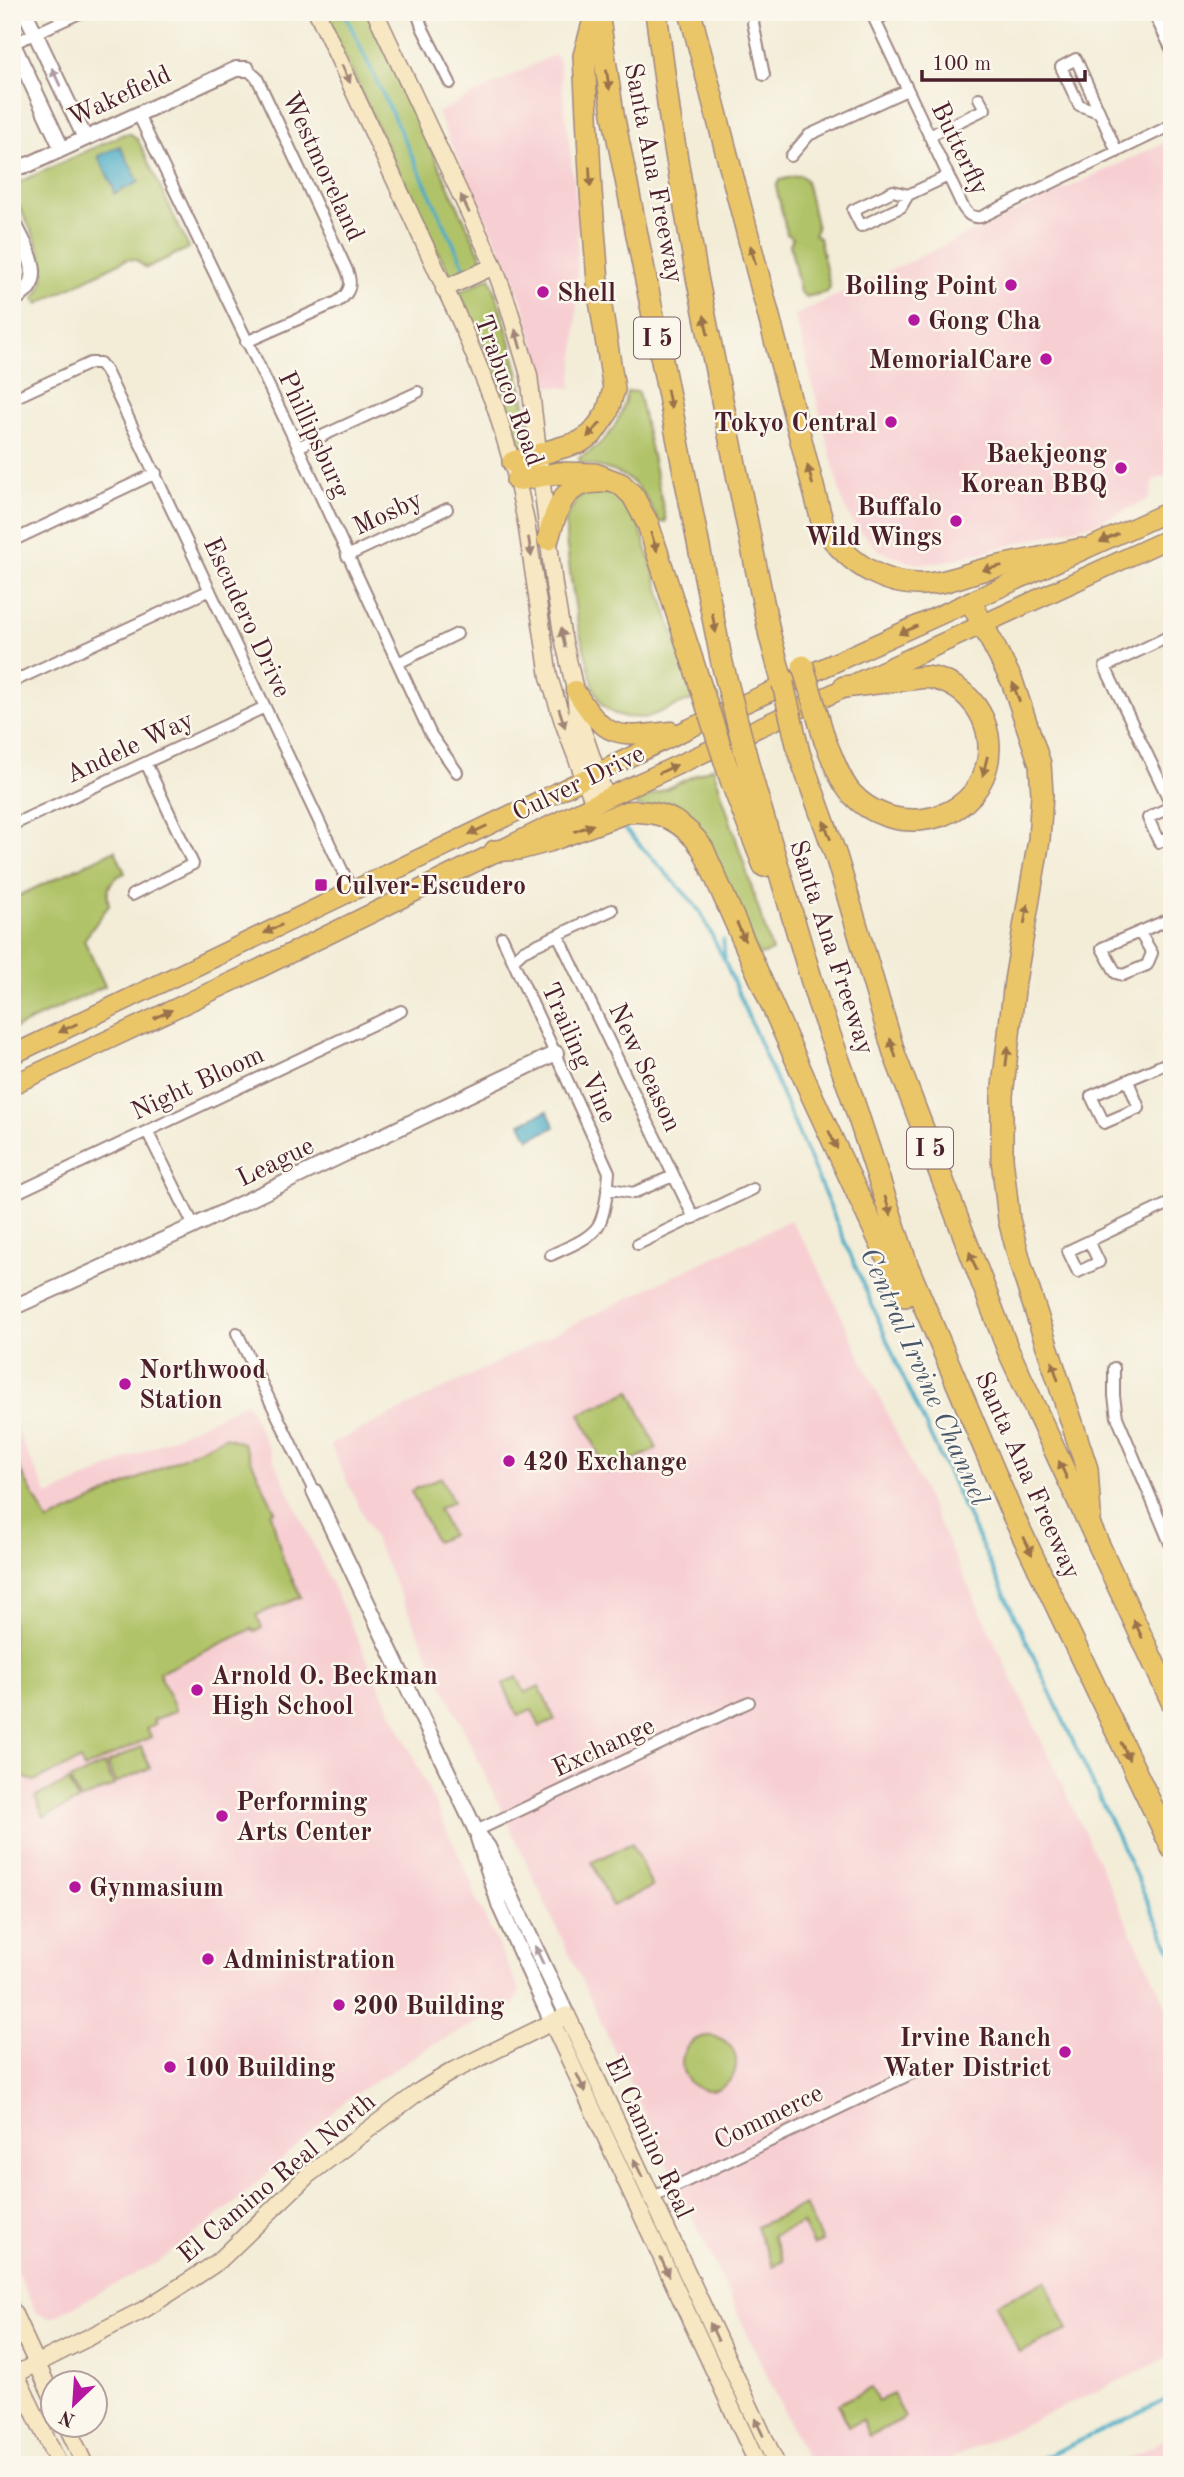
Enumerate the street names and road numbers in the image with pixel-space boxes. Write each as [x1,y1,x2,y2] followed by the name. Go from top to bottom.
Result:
[619,61,687,286] street label: Santa Ana Freeway
[64,62,175,132] street label: Wakefield
[276,88,368,245] street label: Westmoreland
[926,98,993,200] street label: Butterfly
[469,312,547,470] street label: Trabuco Road
[634,318,680,358] road number: I 5
[273,367,354,502] street label: Phillipsburg
[349,486,427,541] street label: Mosby
[198,534,295,702] street label: Escudero Drive
[62,707,198,789] street label: Andele Way
[509,741,649,827] street label: Culver Drive
[784,837,878,1058] street label: Santa Ana Freeway
[536,979,621,1127] street label: Trailing Vine
[603,1000,685,1136] street label: New Season
[128,1042,268,1126] street label: Night Bloom
[907,1128,953,1168] road number: I 5
[233,1133,318,1192] street label: League
[970,1368,1085,1584] street label: Santa Ana Freeway
[549,1713,659,1783] street label: Exchange
[599,2053,697,2223] street label: El Camino Real
[710,2080,827,2155] street label: Commerce
[174,2089,381,2268] street label: El Camino Real North

